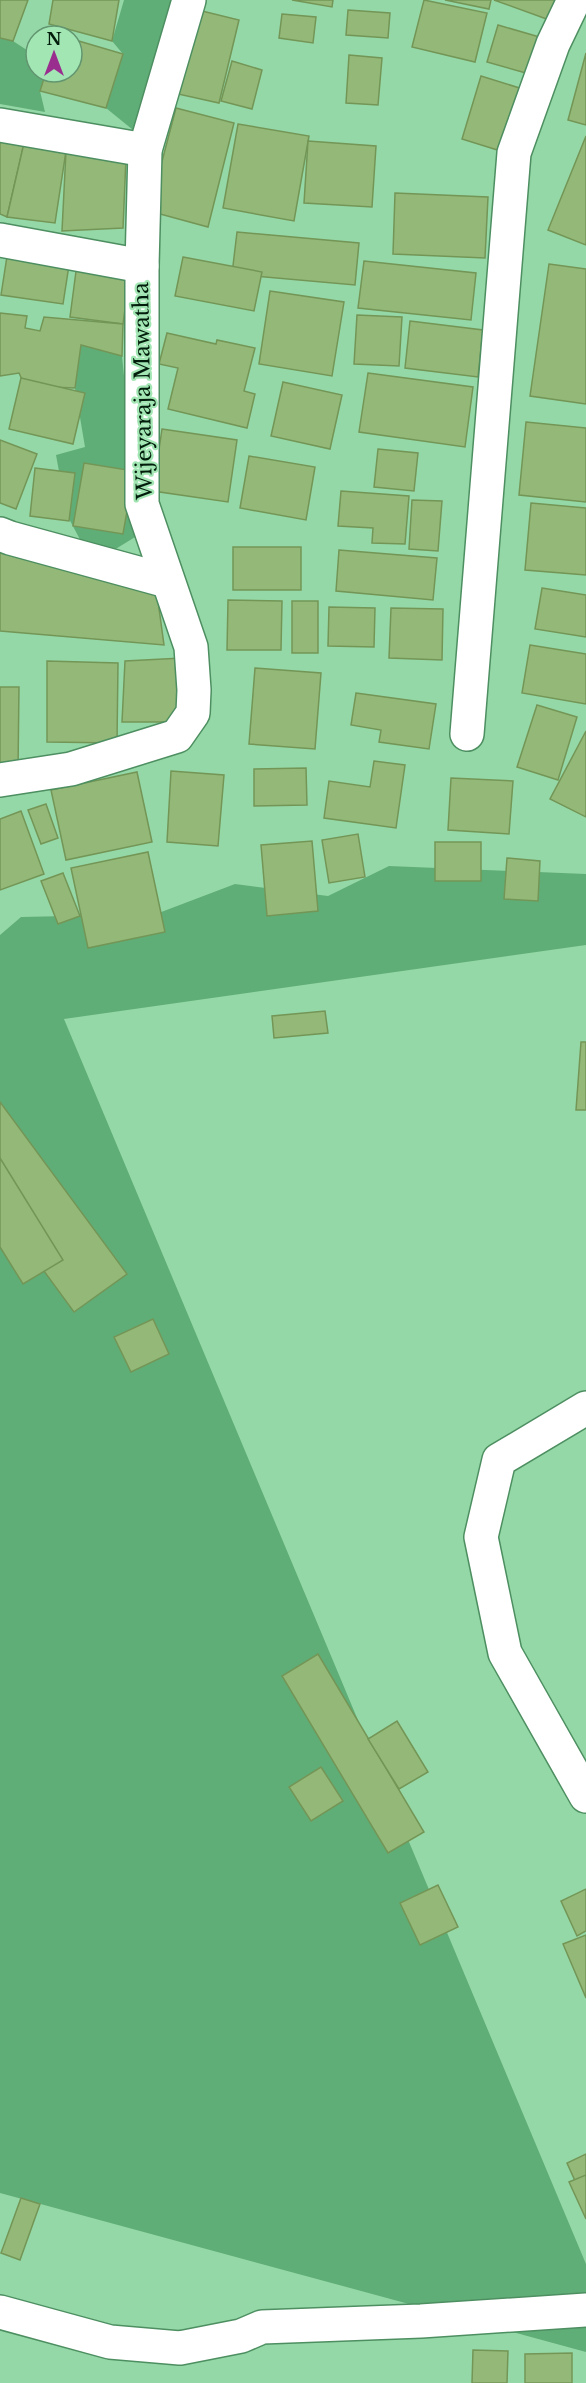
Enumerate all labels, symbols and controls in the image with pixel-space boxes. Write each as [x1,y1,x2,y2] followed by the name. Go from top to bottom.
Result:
[24,24,84,84] north arrow
[46,29,62,49] text: N
[128,282,158,501] street label: Wijeyaraja Mawatha

